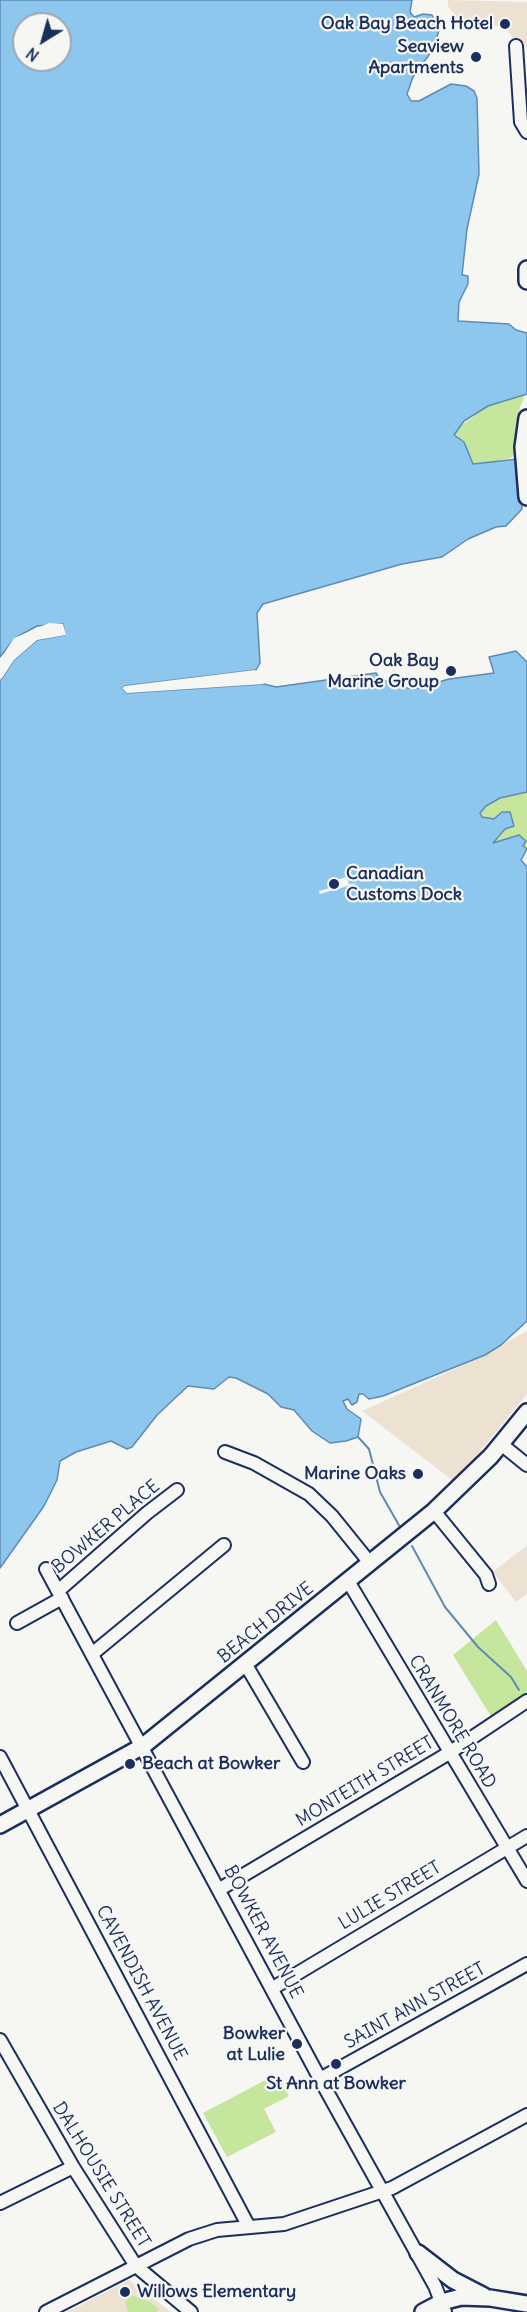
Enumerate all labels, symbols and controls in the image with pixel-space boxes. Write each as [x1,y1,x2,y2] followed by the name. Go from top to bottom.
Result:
[12,12,72,72] north arrow
[321,13,493,35] place label: Oak Bay Beach Hotel
[498,17,512,31] marker: Oak Bay Beach Hotel
[368,36,464,78] place label: Seaview Apartments
[22,43,43,66] text: N
[469,50,483,64] marker: Seaview Apartments
[327,650,439,692] place label: Oak Bay Marine Group
[444,664,458,678] marker: Oak Bay Marine Group
[346,863,462,906] place label: Canadian Customs Dock
[327,877,341,891] marker: Canadian Customs Dock
[304,1463,406,1485] place label: Marine Oaks
[411,1467,425,1481] marker: Marine Oaks
[48,1476,164,1578] street label: BOWKER PLACE
[214,1578,318,1668] street label: BEACH DRIVE
[404,1651,500,1793] street label: CRANMORE ROAD
[292,1732,438,1832] street label: MONTEITH STREET
[142,1753,280,1775] place label: Beach at Bowker
[123,1757,137,1771] marker: Beach at Bowker
[335,1857,445,1935] street label: LULIE STREET
[219,1862,307,2002] street label: BOWKER AVENUE
[91,1902,191,2064] street label: CAVENDISH AVENUE
[341,1958,489,2054] street label: SAINT ANN STREET
[223,2023,285,2066] place label: Bowker at Lulie
[290,2037,304,2051] marker: Bowker at Lulie
[329,2057,343,2071] marker: St Ann at Bowker
[266,2073,406,2095] place label: St Ann at Bowker
[48,2098,154,2252] street label: DALHOUSIE STREET
[137,2281,296,2303] place label: Willows Elementary
[118,2285,132,2299] marker: Willows Elementary

